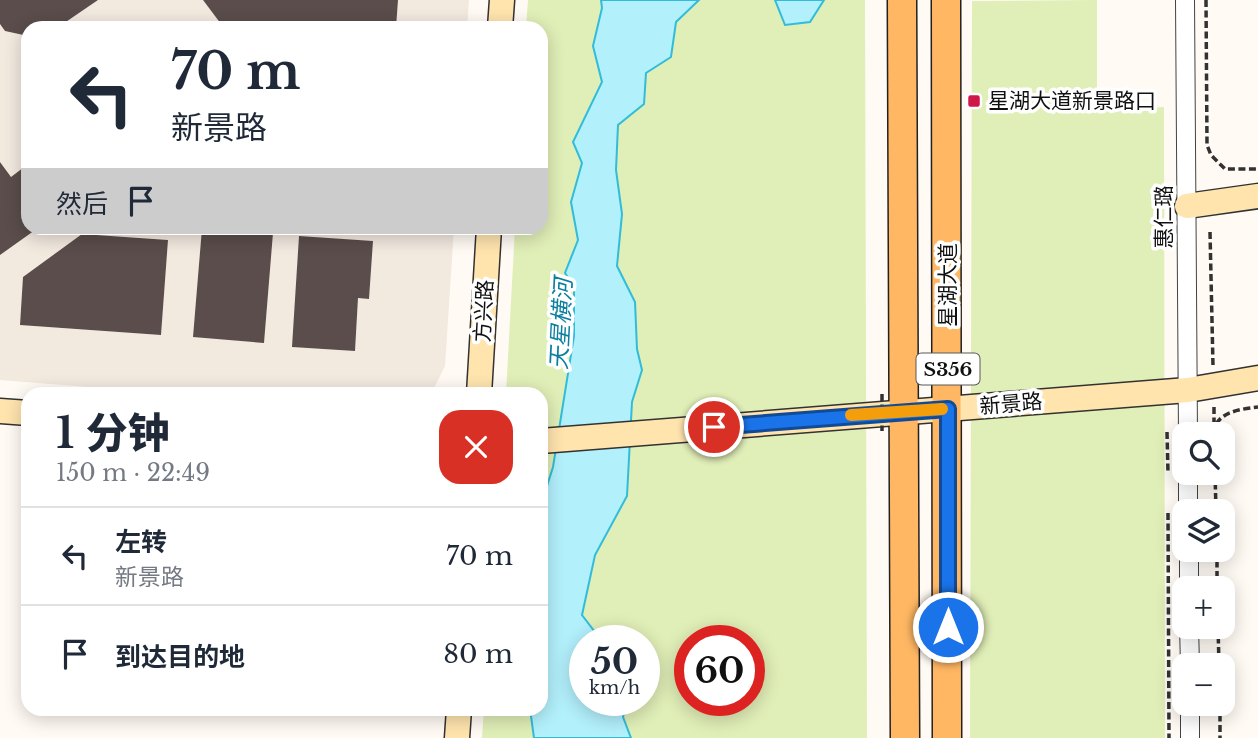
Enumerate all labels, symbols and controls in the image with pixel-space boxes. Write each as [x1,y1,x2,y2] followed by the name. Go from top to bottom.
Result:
[171,41,301,102] text: 70 m
[56,49,147,140] icon: left
[988,88,1156,114] place label: 星湖大道新景路口
[966,93,982,109] marker: 星湖大道新景路口
[171,108,267,148] text: 新景路
[122,182,160,220] icon: arrive
[1151,186,1177,249] street label: 惠仁璐
[56,188,108,220] text: 然后
[935,243,961,327] street label: 星湖大道
[545,273,578,371] water label: 天星横河
[469,279,499,343] street label: 方兴路
[916,354,979,384] road number: S356
[978,388,1044,420] street label: 新景路
[684,397,744,457] pin
[56,407,169,459] text: 1 分钟
[695,408,733,446] icon: arrive
[439,410,513,484] button: close
[1172,422,1235,716] map controls
[1172,422,1235,485] button: search
[56,459,210,487] text: 150 m · 22:49
[1172,499,1235,562] button: layers
[115,526,167,558] text: 左转
[56,537,94,575] icon: left
[446,540,513,572] text: 70 m
[115,563,184,591] text: 新景路
[1172,576,1235,639] button: +
[911,590,985,664] position arrow
[674,625,765,716] speed limit sign: 60
[56,635,94,673] icon: arrive
[443,638,513,670] text: 80 m
[591,640,638,683] text: 50
[115,641,245,673] text: 到达目的地
[1172,653,1235,716] button: −
[589,677,640,699] text: km/h

